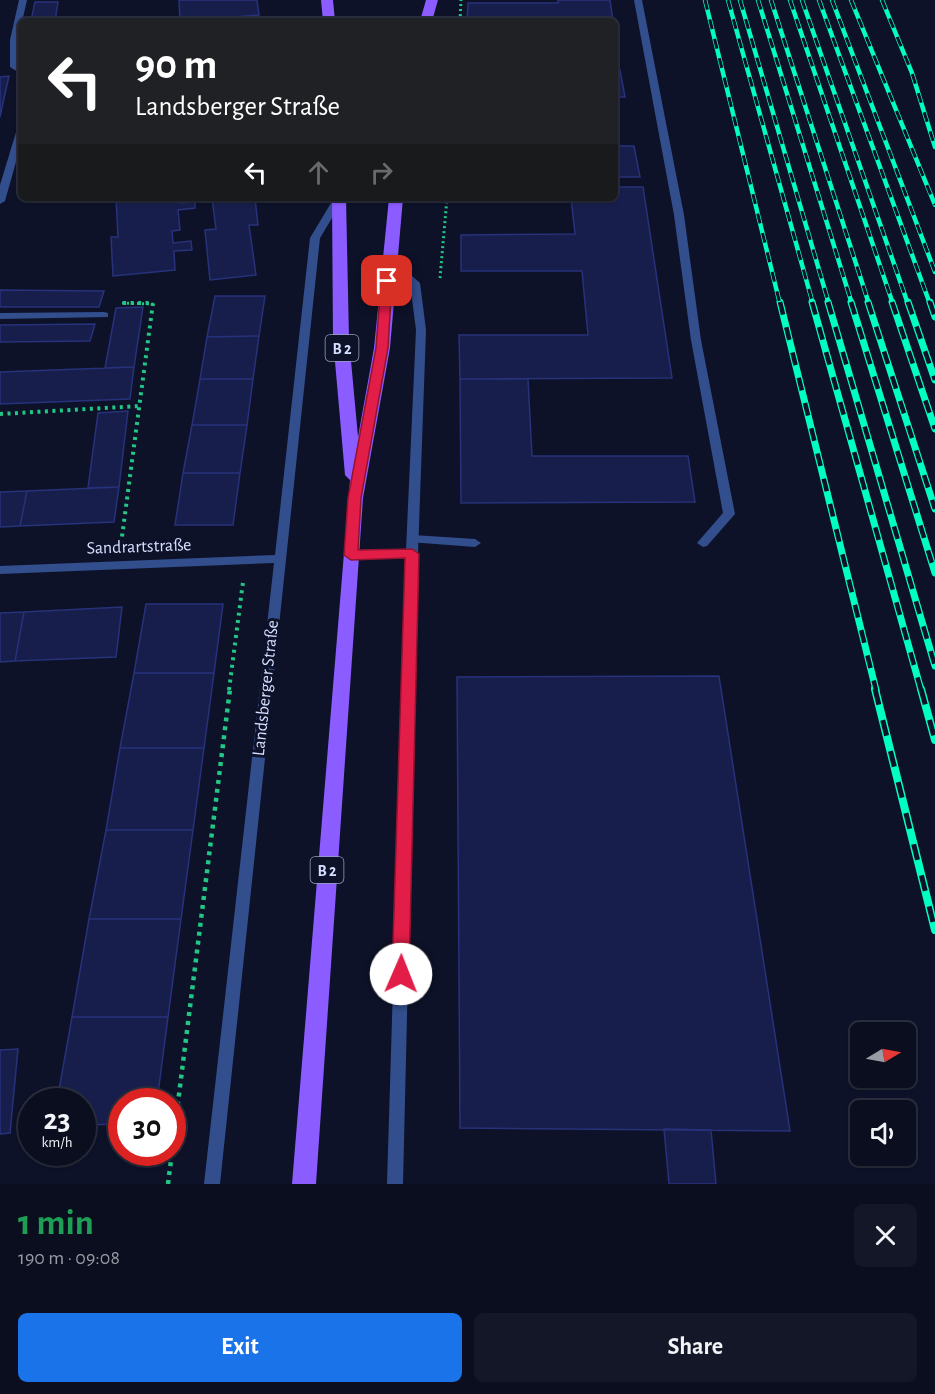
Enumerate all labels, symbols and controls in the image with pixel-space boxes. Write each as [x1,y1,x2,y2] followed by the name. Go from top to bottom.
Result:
[36,42,114,120] icon: left
[135,44,217,86] text: 90 m
[135,93,340,120] text: Landsberger Straße
[239,156,272,189] icon: left
[302,156,335,189] icon: ahead
[365,156,398,189] icon: right
[361,255,412,306] pin
[370,264,403,297] icon: arrive
[326,335,358,361] road number: B 2
[86,536,192,558] street label: Sandrartstraße
[250,619,282,757] street label: Landsberger Straße
[310,857,344,883] road number: B 2
[369,942,433,1006] position arrow
[850,1022,916,1088] north arrow
[850,1022,916,1166] map controls
[108,1088,186,1166] speed limit sign: 30
[850,1100,916,1166] button: sound
[43,1105,71,1135] text: 23
[42,1135,72,1150] text: km/h
[854,1204,917,1267] button: close
[18,1205,94,1241] text: 1 min
[18,1248,120,1268] text: 190 m · 09:08
[18,1313,462,1382] button: Exit
[474,1313,917,1382] button: Share

